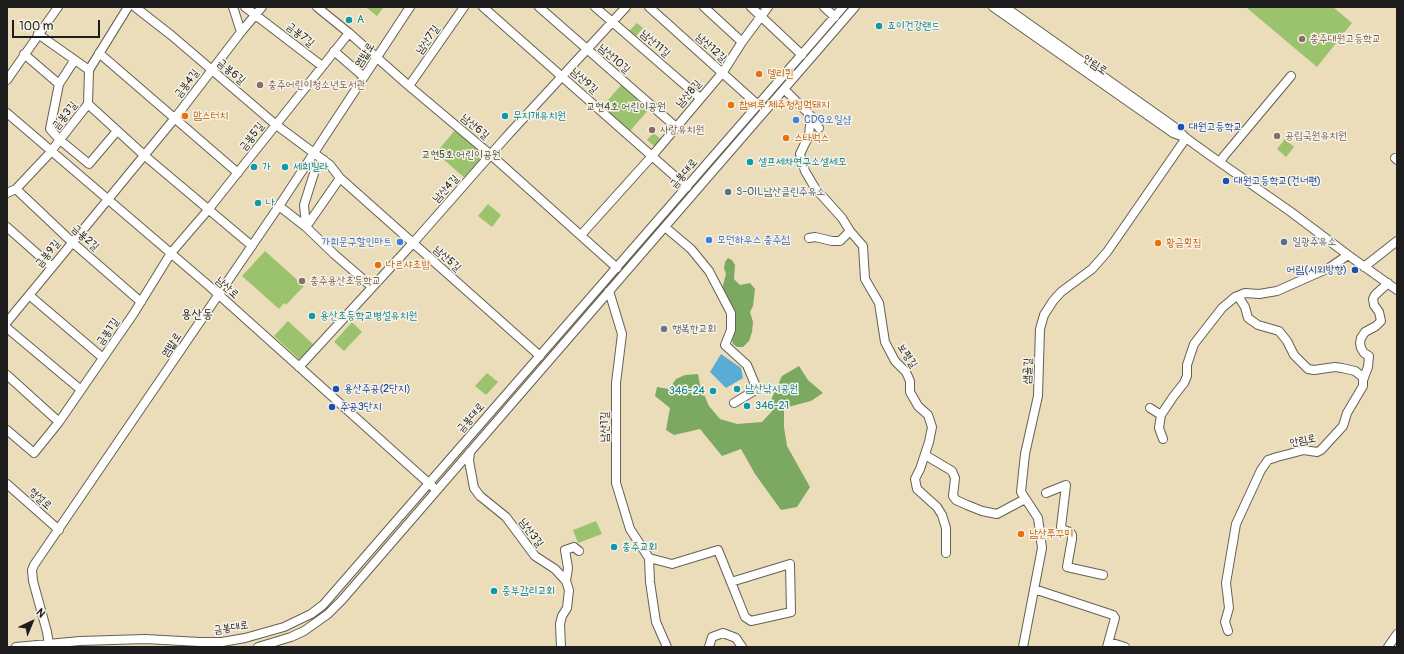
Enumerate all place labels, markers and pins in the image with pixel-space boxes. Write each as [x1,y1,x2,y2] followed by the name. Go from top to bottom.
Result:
[357,13,364,27] place label: A
[344,15,354,25] marker: A
[887,19,940,33] place label: 죠이건강랜드
[874,21,884,31] marker: 죠이건강랜드
[1310,32,1381,46] place label: 충주대원고등학교
[1297,34,1307,44] marker: 충주대원고등학교
[767,67,794,81] place label: 델리퀸
[754,69,764,79] marker: 델리퀸
[268,78,365,92] place label: 충주어린이청소년도서관
[255,80,265,90] marker: 충주어린이청소년도서관
[739,98,830,112] place label: 참벼루 제주청정먹돼지
[726,100,736,110] marker: 참벼루 제주청정먹돼지
[193,109,228,123] place label: 맘스터치
[513,109,566,123] place label: 무지개유치원
[180,111,190,121] marker: 맘스터치
[500,111,510,121] marker: 무지개유치원
[804,113,851,127] place label: CDG오일샵
[791,115,801,125] marker: CDG오일샵
[1189,120,1242,134] place label: 대원고등학교
[1176,122,1186,132] marker: 대원고등학교
[660,123,704,137] place label: 사랑유치원
[647,125,657,135] marker: 사랑유치원
[1285,129,1347,143] place label: 공립국원유치원
[794,131,829,145] place label: 스타벅스
[1272,131,1282,141] marker: 공립국원유치원
[781,133,791,143] marker: 스타벅스
[758,155,847,169] place label: 셀프세차연구소셀세모
[745,157,755,167] marker: 셀프세차연구소셀세모
[262,160,271,174] place label: 가
[293,160,328,174] place label: 세희빌라
[249,162,259,172] marker: 가
[280,162,290,172] marker: 세희빌라
[1234,174,1321,188] place label: 대원고등학교(건너편)
[1221,176,1231,186] marker: 대원고등학교(건너편)
[736,185,825,199] place label: S-OIL남산클린주유소
[723,187,733,197] marker: S-OIL남산클린주유소
[266,196,275,210] place label: 나
[253,198,263,208] marker: 나
[717,233,790,247] place label: 모던하우스 충주점
[321,235,392,249] place label: 가희문구할인마트
[704,235,714,245] marker: 모던하우스 충주점
[1292,235,1336,249] place label: 일광주유소
[1166,236,1201,250] place label: 황금횟집
[395,237,405,247] marker: 가희문구할인마트
[1279,237,1289,247] marker: 일광주유소
[1153,238,1163,248] marker: 황금횟집
[386,258,430,272] place label: 나르샤초밥
[373,260,383,270] marker: 나르샤초밥
[1287,263,1347,277] place label: 어림(시외방향)
[1350,265,1360,275] marker: 어림(시외방향)
[310,274,381,288] place label: 충주용산초등학교
[297,276,307,286] marker: 충주용산초등학교
[320,309,417,323] place label: 용산초등학교병설유치원
[307,311,317,321] marker: 용산초등학교병설유치원
[672,322,716,336] place label: 행복한교회
[659,324,669,334] marker: 행복한교회
[344,382,411,396] place label: 용산주공(2단지)
[745,382,798,396] place label: 남산낚시공원
[331,384,341,394] marker: 용산주공(2단지)
[669,384,705,398] place label: 346-24
[732,384,742,394] marker: 남산낚시공원
[708,386,718,396] marker: 346-24
[755,399,789,413] place label: 346-21
[340,400,382,414] place label: 주공3단지
[742,401,752,411] marker: 346-21
[327,402,337,412] marker: 주공3단지
[1029,527,1073,541] place label: 남산쭈꾸미
[1016,529,1026,539] marker: 남산쭈꾸미
[622,540,657,554] place label: 충주교회
[609,542,619,552] marker: 충주교회
[502,584,555,598] place label: 중부감리교회
[489,586,499,596] marker: 중부감리교회

